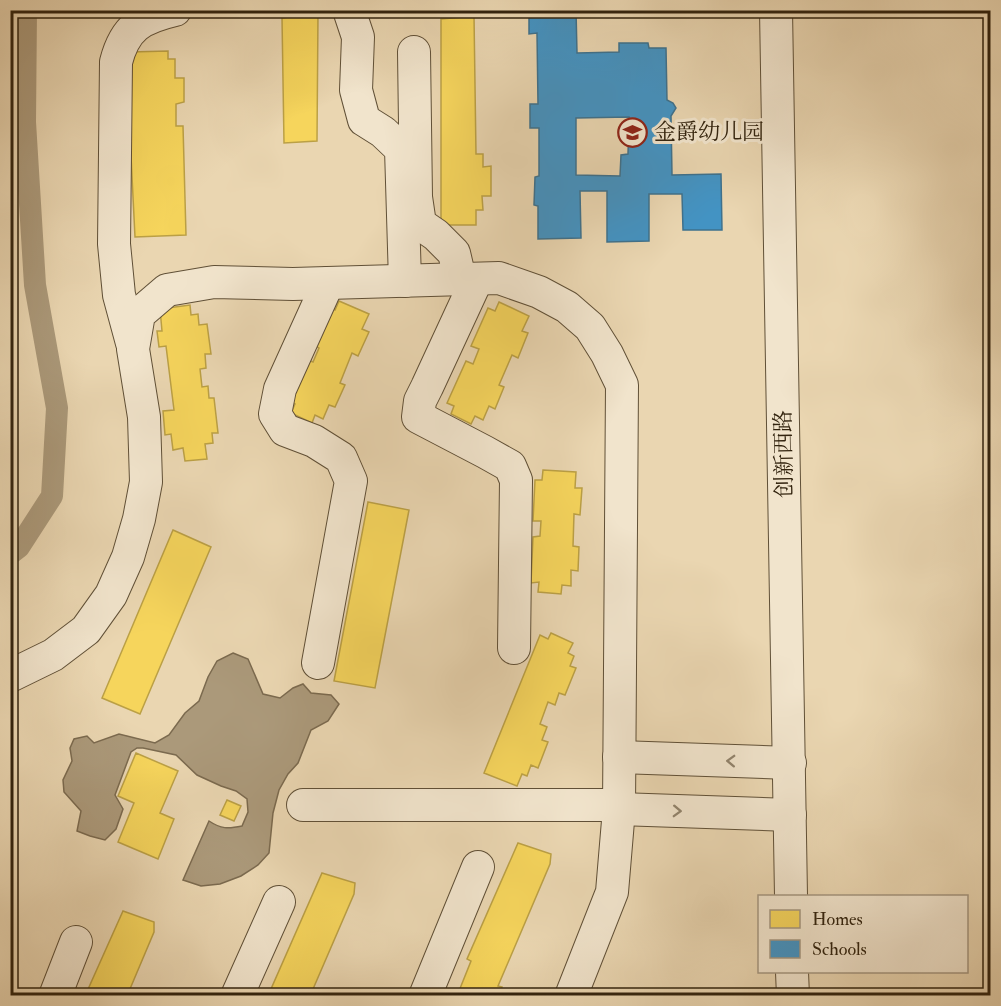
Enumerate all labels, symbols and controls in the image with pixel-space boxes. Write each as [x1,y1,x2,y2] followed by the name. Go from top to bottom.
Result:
[617,116,649,148] school or university icon: 金爵幼儿园
[654,118,764,146] place label: 金爵幼儿园
[769,410,799,498] street label: 创新西路
[727,755,736,767] one-way arrow
[673,805,682,817] one-way arrow
[758,895,968,973] legend
[812,908,863,931] text: Homes
[812,938,867,961] text: Schools

